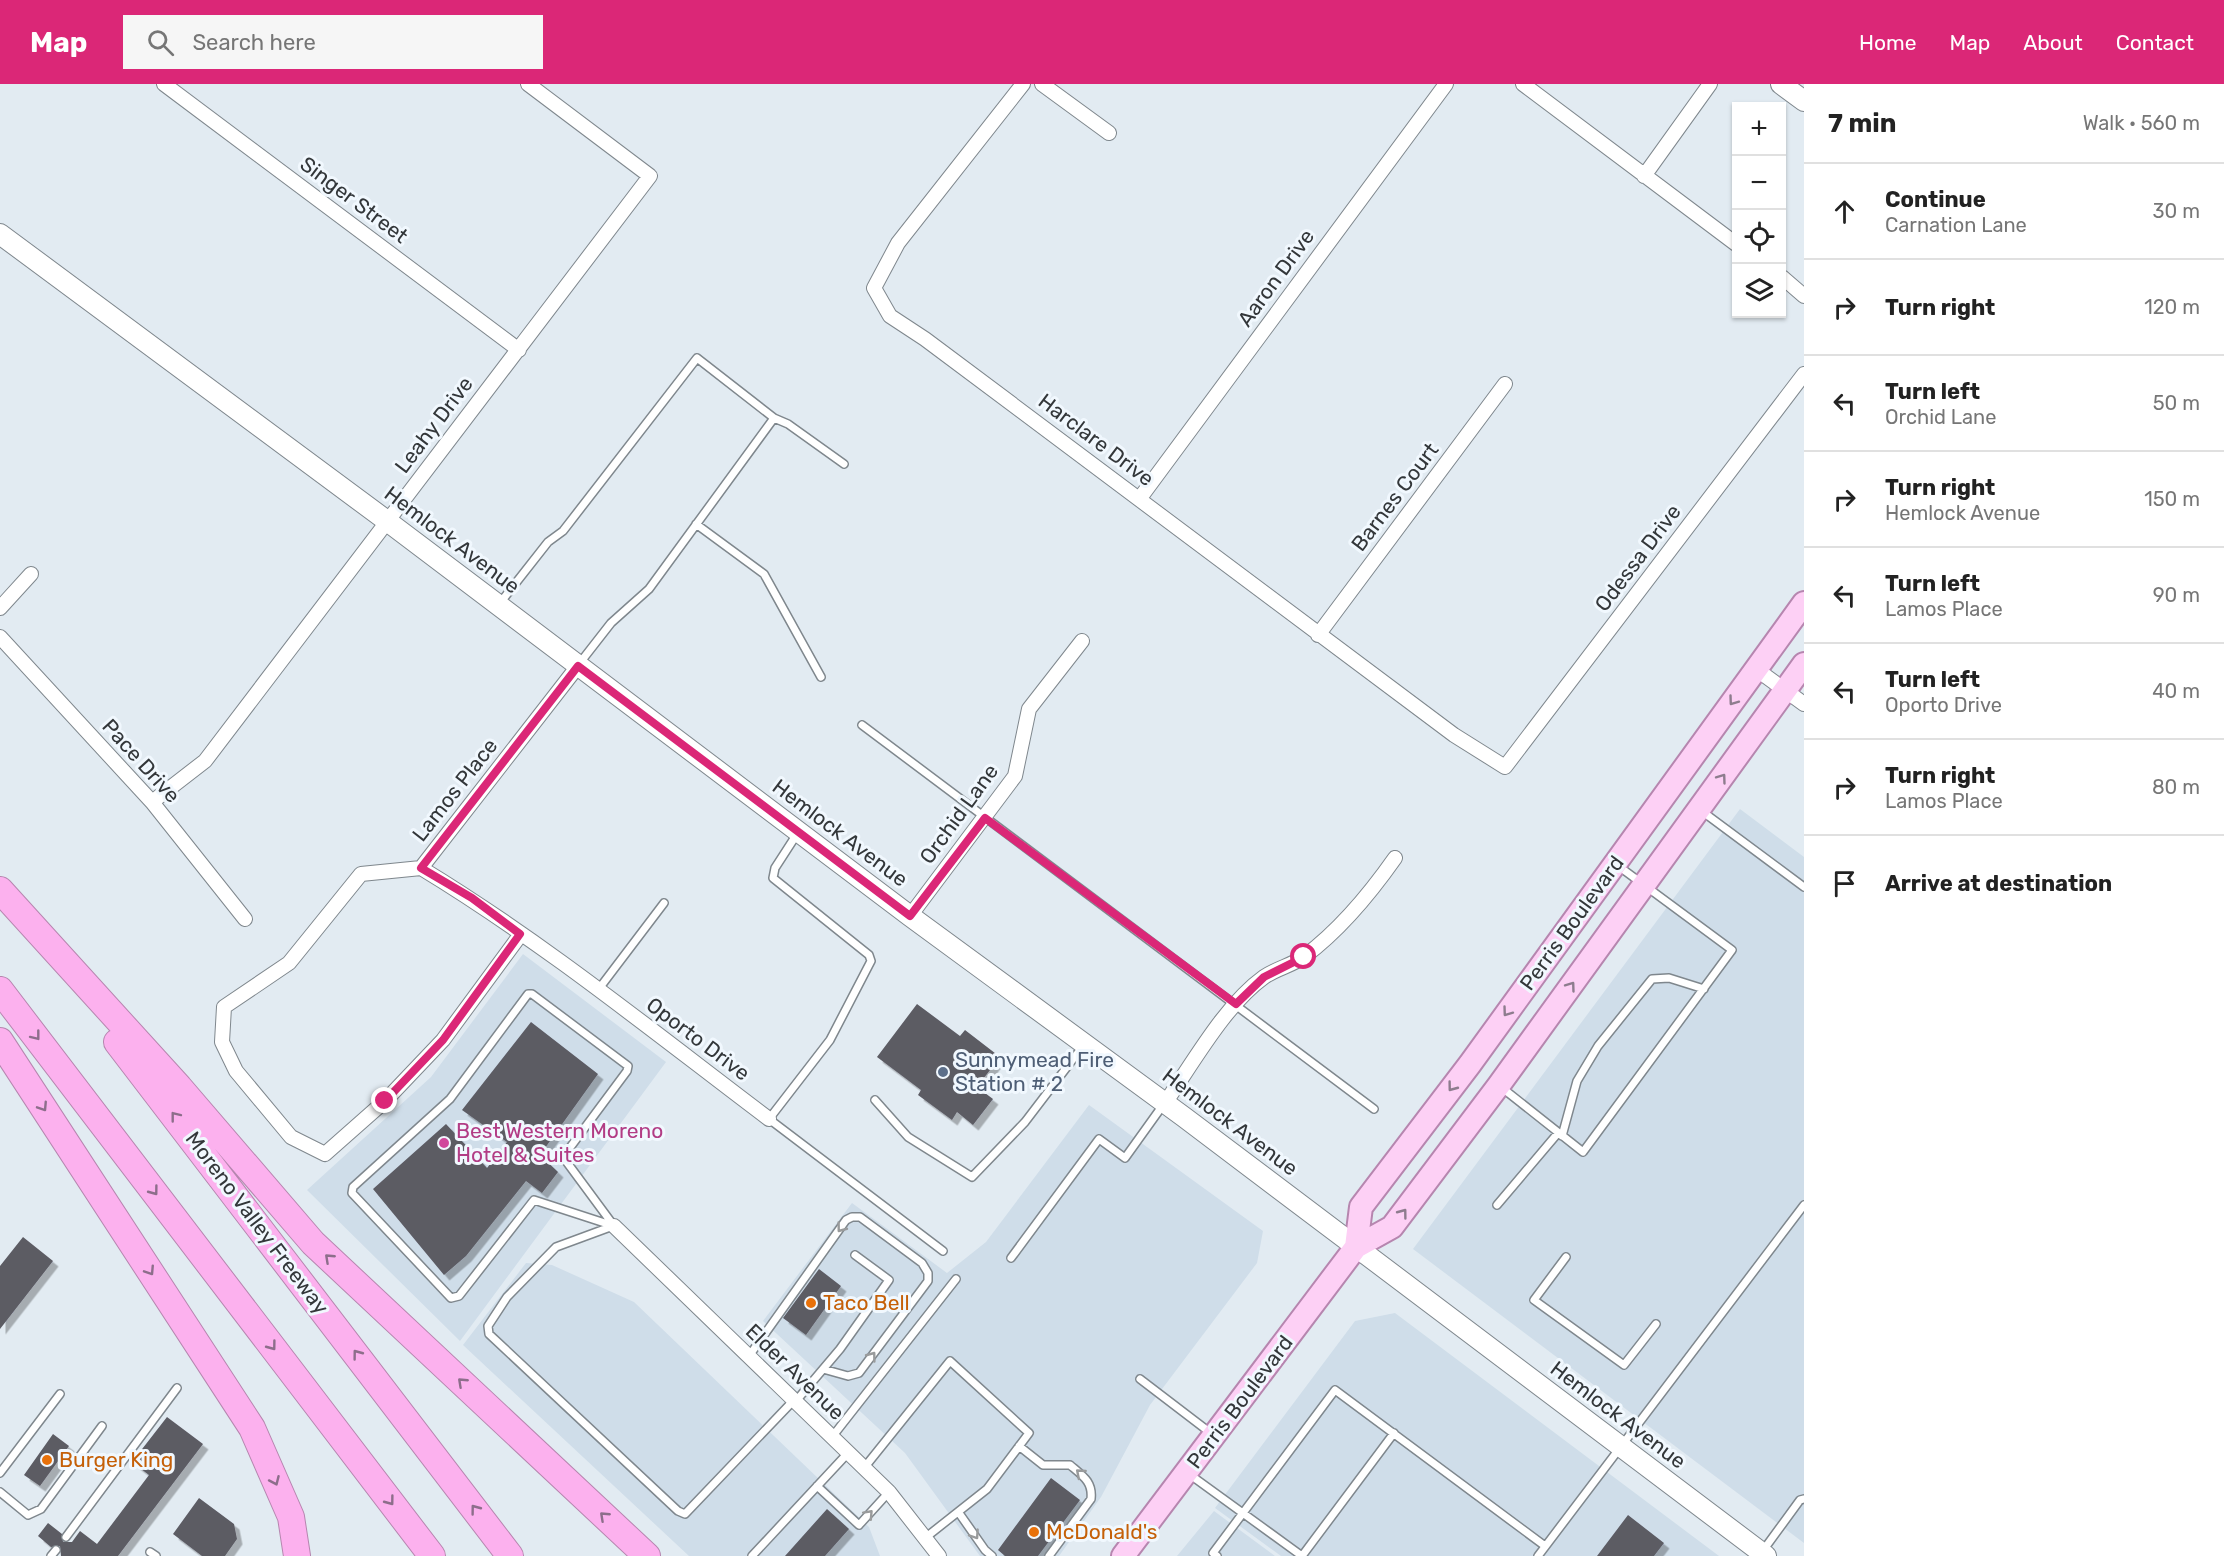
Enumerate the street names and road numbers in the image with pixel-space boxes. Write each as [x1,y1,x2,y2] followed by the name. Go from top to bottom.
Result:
[295,151,413,248] street label: Singer Street
[1232,224,1319,331] street label: Aaron Drive
[389,372,478,478] street label: Leahy Drive
[1034,388,1159,491] street label: Harclare Drive
[1346,438,1443,556] street label: Barnes Court
[380,481,525,599] street label: Hemlock Avenue
[1589,499,1686,616] street label: Odessa Drive
[97,714,185,808] street label: Pace Drive
[407,733,502,846] street label: Lamos Place
[914,759,1003,868] street label: Orchid Lane
[768,774,913,892] street label: Hemlock Avenue
[1514,851,1629,995] street label: Perris Boulevard
[642,992,755,1086] street label: Oporto Drive
[1158,1063,1303,1181] street label: Hemlock Avenue
[181,1127,334,1319] street label: Moreno Valley Freeway
[741,1318,850,1425] street label: Elder Avenue
[1181,1330,1298,1473] street label: Perris Boulevard
[1546,1356,1691,1474] street label: Hemlock Avenue

